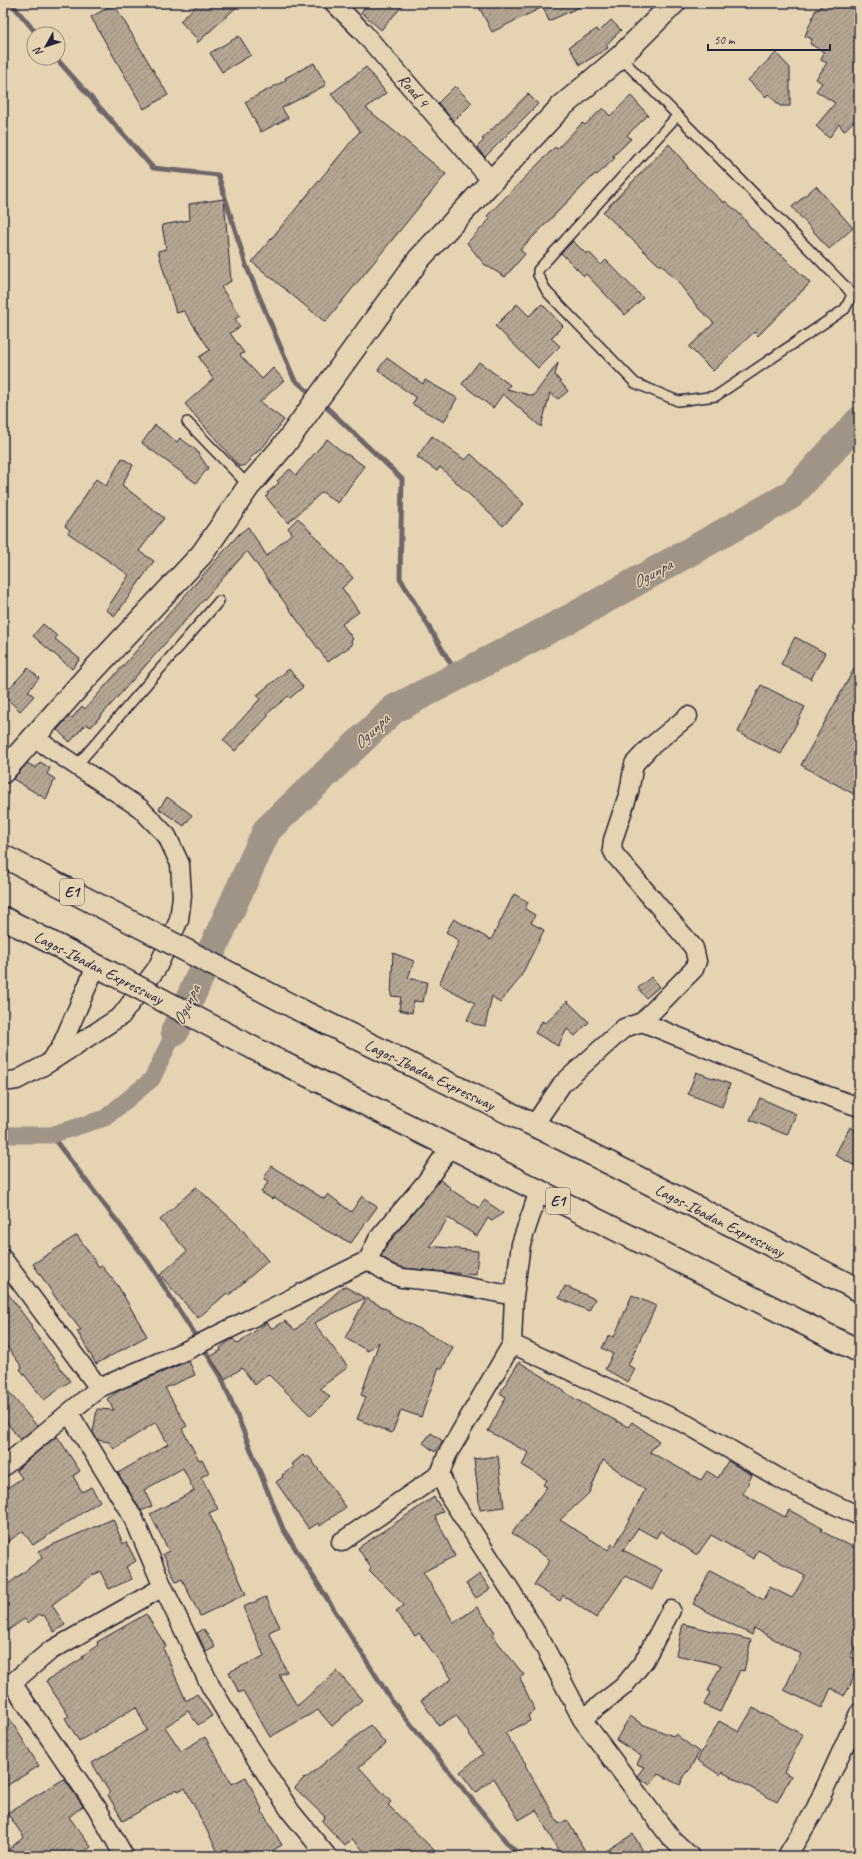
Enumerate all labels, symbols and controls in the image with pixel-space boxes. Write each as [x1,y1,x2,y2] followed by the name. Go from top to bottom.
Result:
[26,26,66,66] north arrow
[708,26,830,52] scale bar
[714,32,736,48] text: 50 m
[29,44,46,59] text: N
[393,70,434,113] street label: Road 4
[629,553,678,593] water label: Ogunpa
[349,708,395,754] water label: Ogunpa
[60,879,84,905] road number: E1
[31,927,168,1010] street label: Lagos-Ibadan Expressway
[168,980,206,1029] water label: Ogunpa
[361,1035,499,1116] street label: Lagos-Ibadan Expressway
[652,1180,789,1263] street label: Lagos-Ibadan Expressway
[546,1188,570,1214] road number: E1

